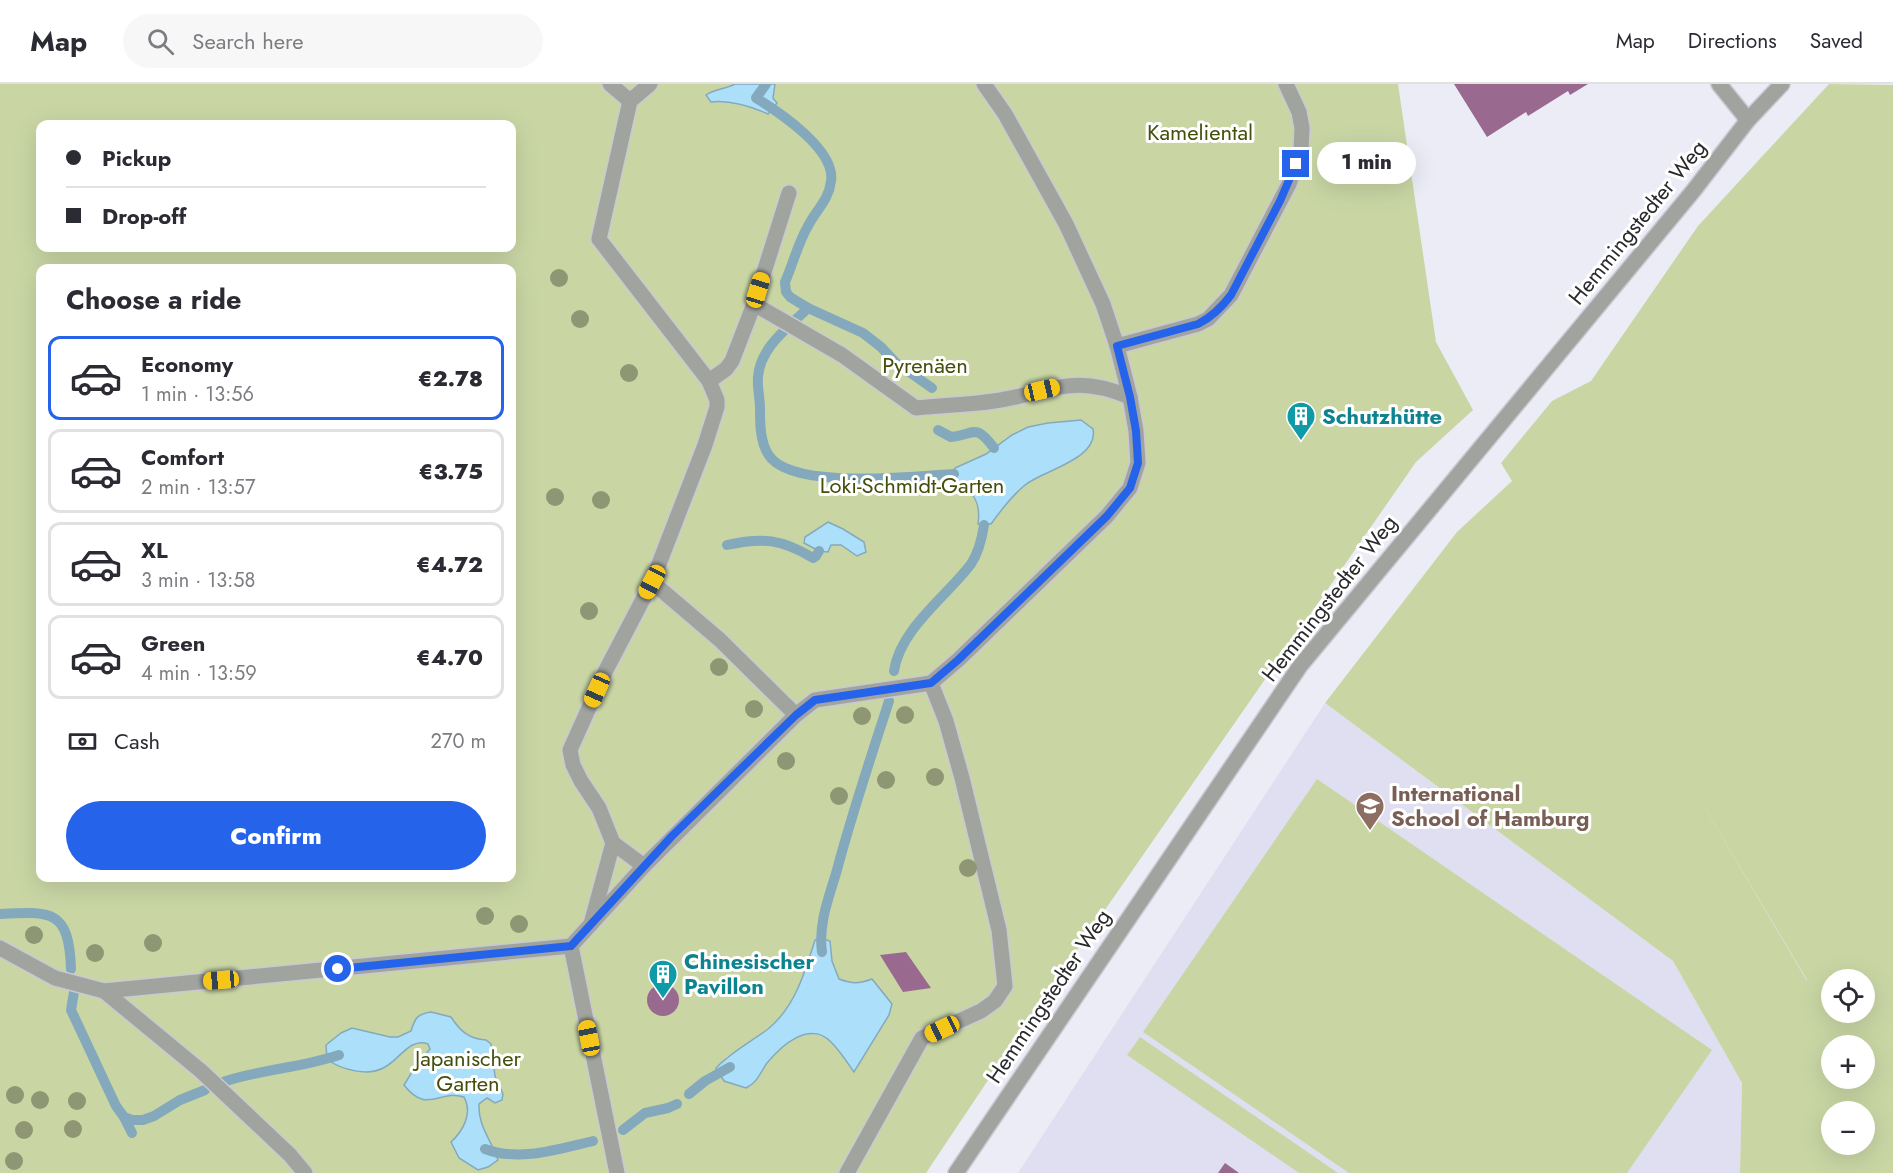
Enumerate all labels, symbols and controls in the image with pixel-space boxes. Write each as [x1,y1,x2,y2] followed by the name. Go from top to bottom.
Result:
[123,14,543,68] search box
[30,21,87,62] text: Map
[144,25,177,58] icon: search
[192,25,304,57] text: Search here
[1616,26,1655,56] text: Map
[1688,26,1777,56] text: Directions
[1810,26,1863,56] text: Saved
[1147,116,1253,148] park label: Kameliental
[1560,133,1714,311] street label: Hemmingstedter Weg
[102,142,171,174] text: Pickup
[1317,143,1416,185] callout: 1 min
[1341,148,1392,177] text: 1 min
[1282,150,1309,177] route end
[102,200,186,232] text: Drop-off
[744,270,772,310] car
[66,280,241,319] text: Choose a ride
[141,348,233,380] text: Economy
[882,349,968,381] park label: Pyrenäen
[69,351,123,405] icon: car
[418,362,483,394] text: €2.78
[1022,377,1062,403] car
[141,380,254,409] text: 1 min · 13:56
[1285,400,1317,442] building icon: Schutzhütte
[1322,400,1442,432] place label: Schutzhütte
[141,441,224,473] text: Comfort
[69,444,123,498] icon: car
[419,455,483,487] text: €3.75
[820,469,1004,501] park label: Loki-Schmidt-Garten
[141,473,255,502] text: 2 min · 13:57
[1254,508,1404,688] street label: Hemmingstedter Weg
[141,534,168,566] text: XL
[69,537,123,591] icon: car
[416,548,483,580] text: €4.72
[636,562,668,602] car
[141,566,255,595] text: 3 min · 13:58
[141,627,205,659] text: Green
[69,630,123,684] icon: car
[416,641,483,673] text: €4.70
[141,659,257,688] text: 4 min · 13:59
[581,670,613,710] car
[66,725,99,758] icon: cash
[114,725,160,757] text: Cash
[431,727,486,756] text: 270 m
[1391,777,1589,834] place label: International School of Hamburg
[1354,790,1386,832] school or university icon: International School of Hamburg
[66,801,486,870] button: Confirm
[978,903,1118,1089] street label: Hemmingstedter Weg
[684,945,814,1002] place label: Chinesischer Pavillon
[324,955,351,982] route start
[647,958,679,1000] building icon: Chinesischer Pavillon
[202,969,240,991] car
[1821,969,1875,1155] map controls
[1821,969,1875,1023] button: locate
[922,1013,962,1045] car
[577,1019,601,1057] car
[1821,1035,1875,1089] button: +
[412,1042,521,1099] park label: Japanischer Garten
[1821,1101,1875,1155] button: −

